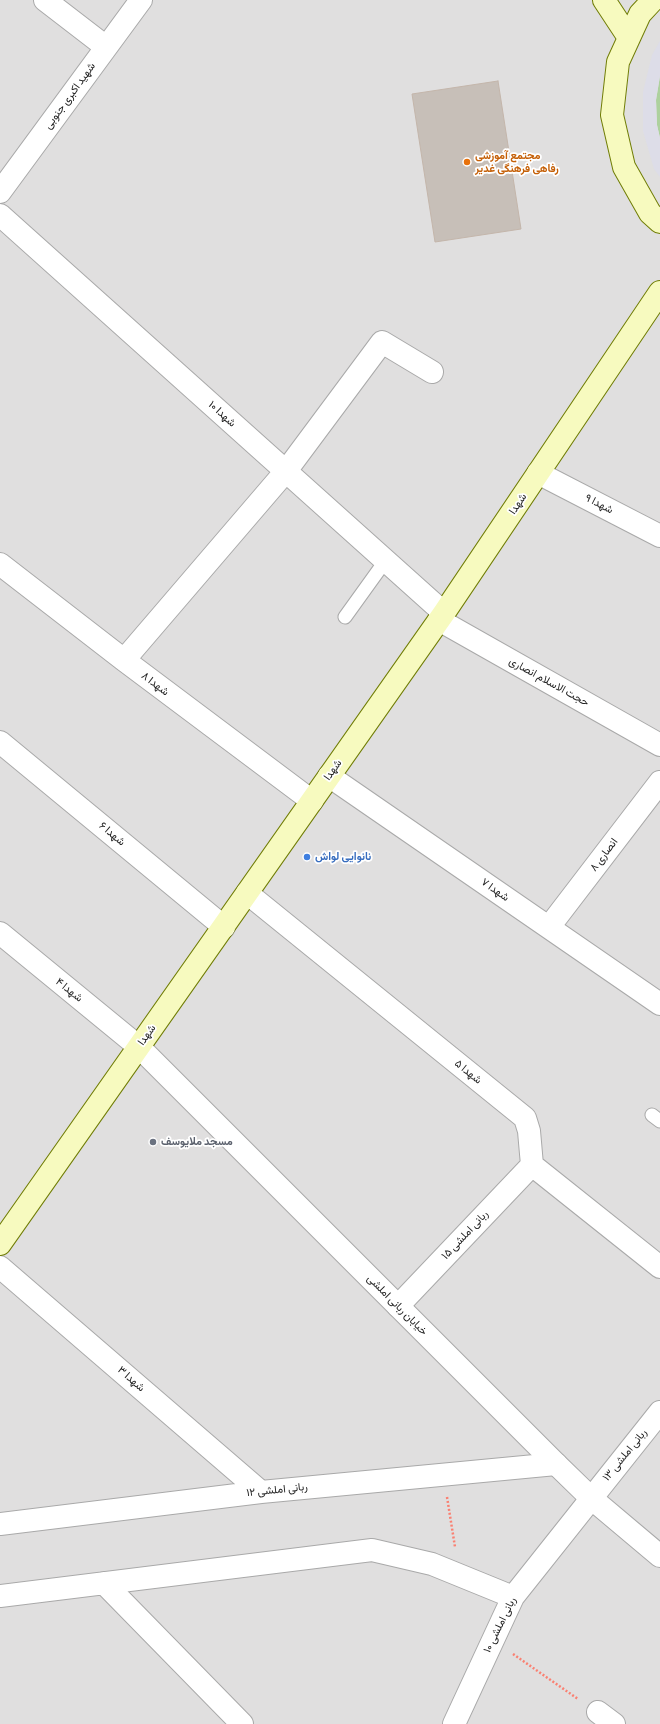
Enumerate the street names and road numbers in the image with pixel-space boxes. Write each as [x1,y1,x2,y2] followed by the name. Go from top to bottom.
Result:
[41,60,99,132] street label: شهید اکبری جنوبی
[205,398,239,430] street label: شهدا ۱۰
[506,491,530,517] street label: شهدا
[583,491,615,517] street label: شهدا ۹
[507,654,591,710] street label: حجت الاسلام انصاری
[139,669,171,699] street label: شهدا ۸
[321,757,345,783] street label: شهدا
[96,819,128,849] street label: شهدا ۶
[587,836,621,874] street label: انصاری ۸
[478,876,512,904] street label: شهدا ۷
[53,975,85,1005] street label: شهدا ۴
[135,1022,159,1048] street label: شهدا
[452,1057,484,1087] street label: شهدا ۵
[439,1208,491,1262] street label: ربانی املشی ۱۵
[364,1272,430,1338] street label: خیابان ربانی املشی
[115,1364,147,1394] street label: شهدا ۳
[600,1426,650,1484] street label: ربانی املشی ۱۳
[246,1480,308,1500] street label: ربانی املشی ۱۲
[481,1595,519,1655] street label: ربانی املشی ۱۰

